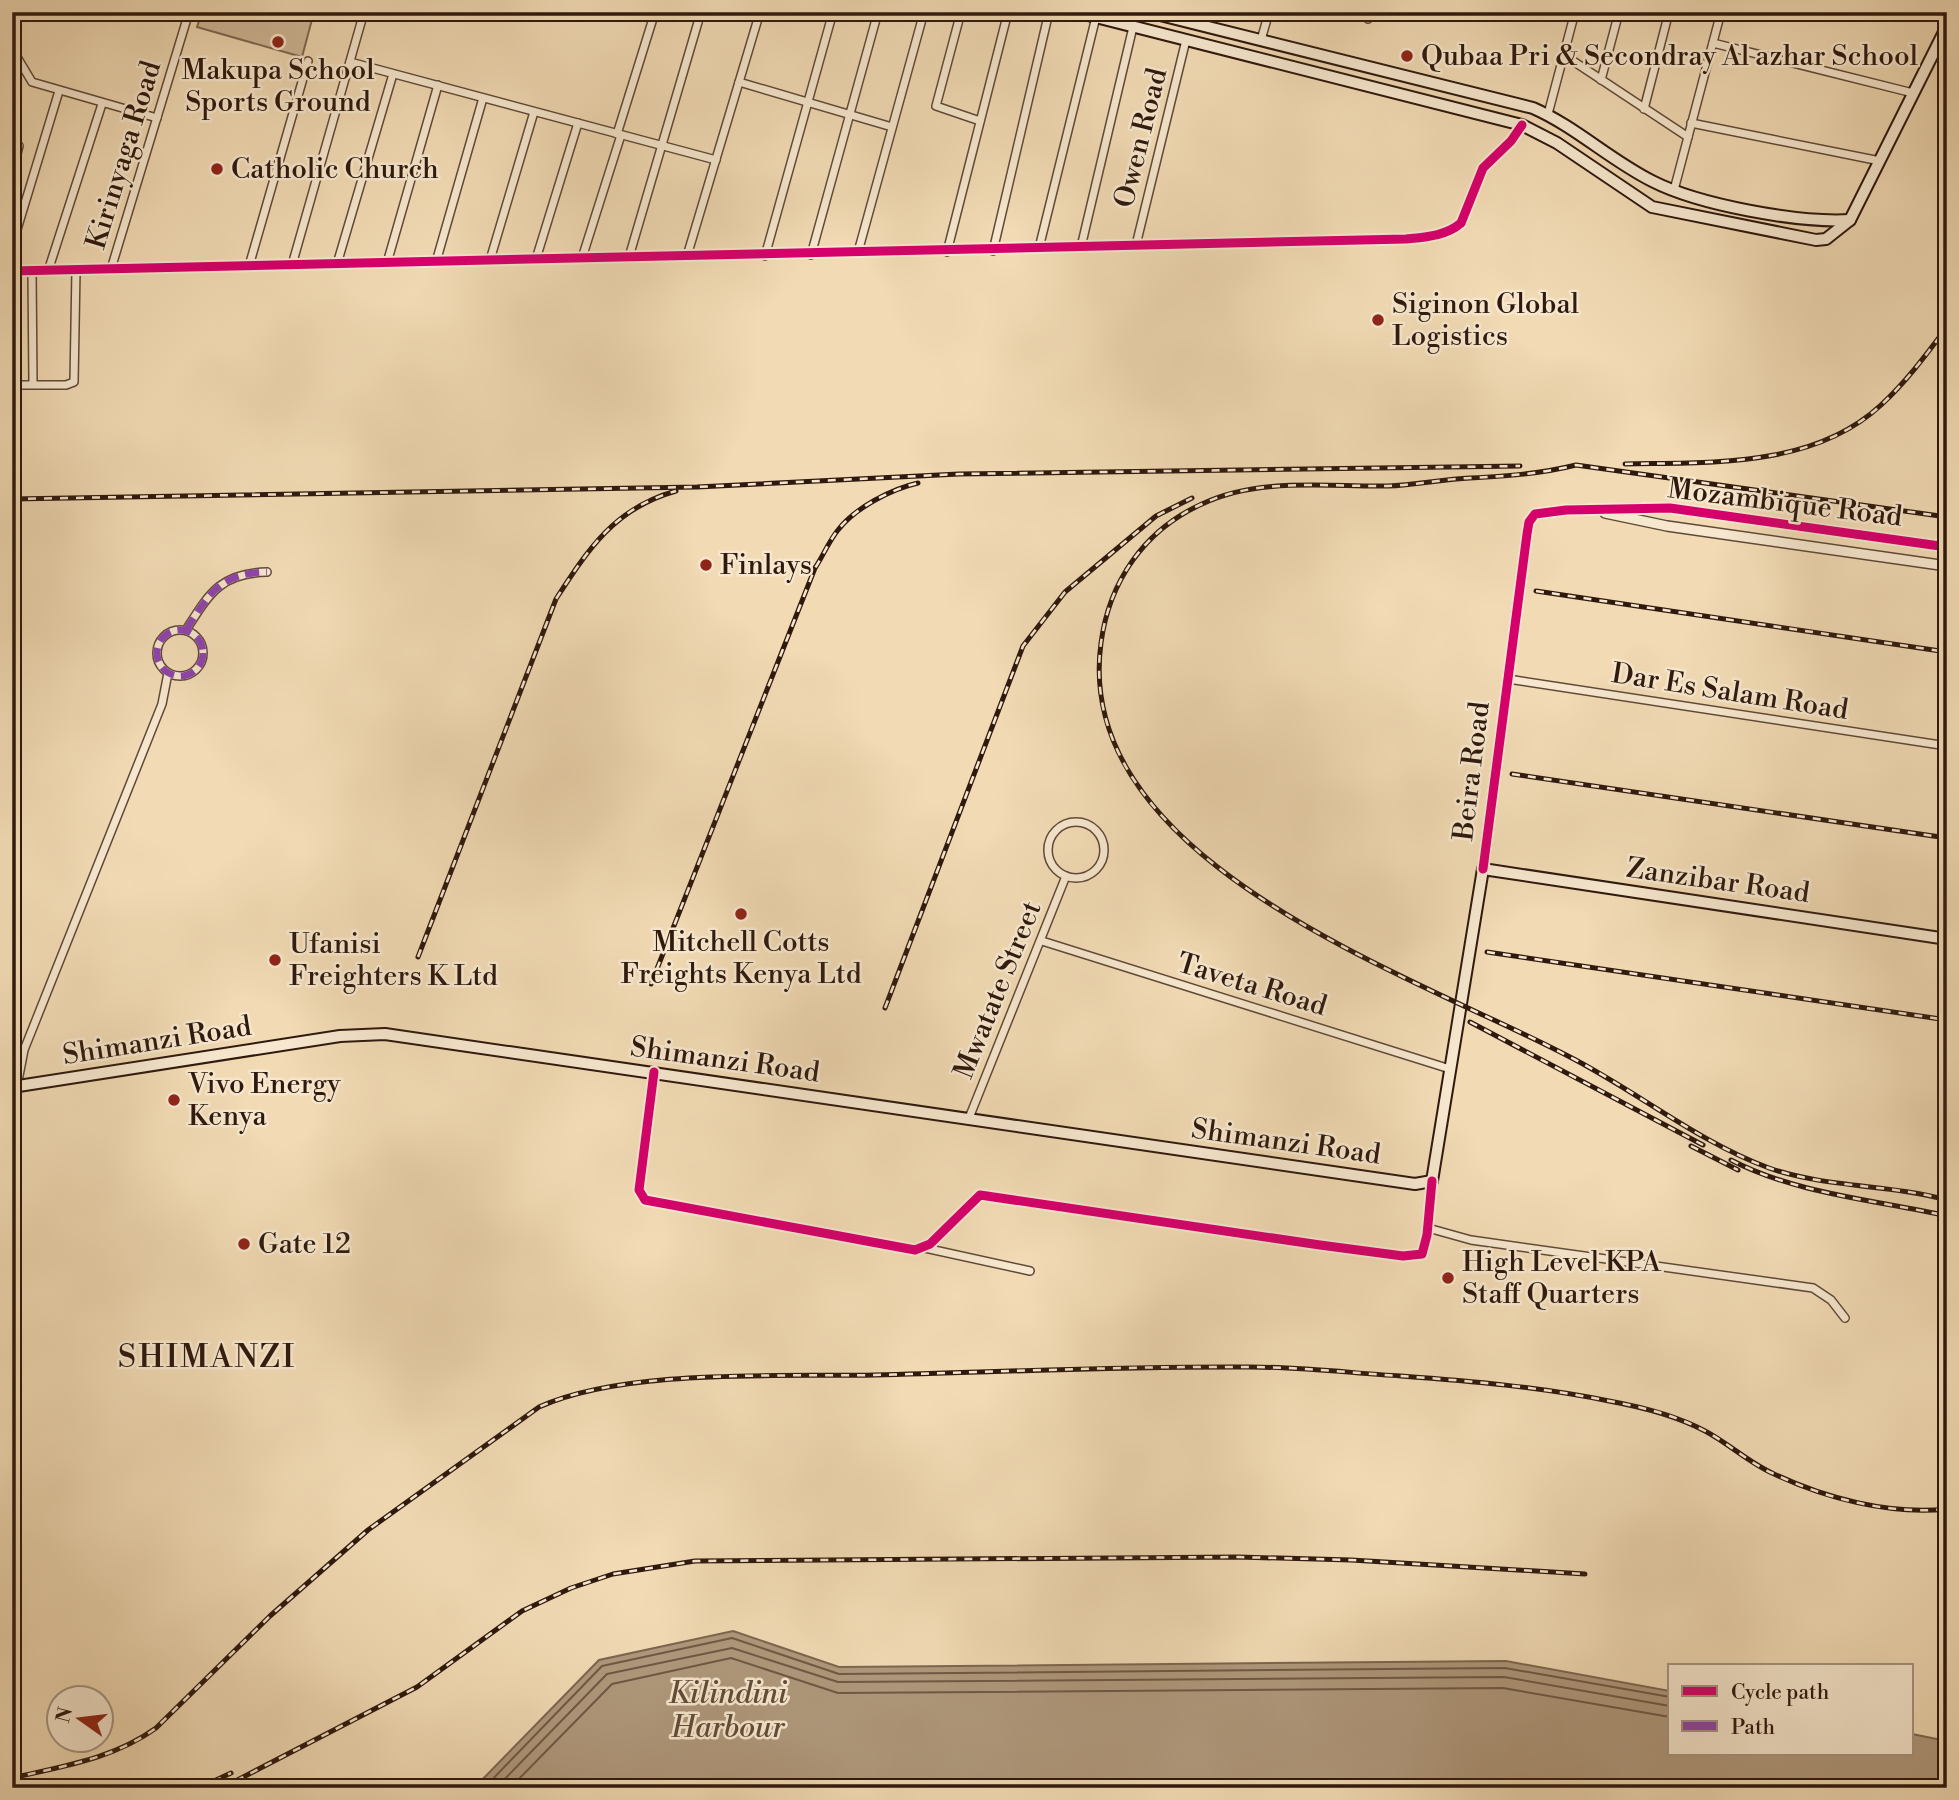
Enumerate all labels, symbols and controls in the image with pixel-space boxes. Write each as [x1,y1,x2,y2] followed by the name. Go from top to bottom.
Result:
[270,34,286,50] marker: Makupa School Sports Ground
[1421,39,1918,74] place label: Qubaa Pri & Secondray Al azhar School
[1399,48,1415,64] marker: Qubaa Pri & Secondray Al azhar School
[182,53,374,120] place label: Makupa School Sports Ground
[79,57,169,253] street label: Kirinyaga Road
[1107,65,1175,211] street label: Owen Road
[231,152,439,187] place label: Catholic Church
[209,161,225,177] marker: Catholic Church
[1392,287,1579,354] place label: Siginon Global Logistics
[1370,312,1386,328] marker: Siginon Global Logistics
[1666,471,1904,535] street label: Mozambique Road
[720,548,812,583] place label: Finlays
[698,557,714,573] marker: Finlays
[1609,656,1851,728] street label: Dar Es Salam Road
[1446,699,1498,844] street label: Beira Road
[1624,851,1812,911] street label: Zanzibar Road
[946,896,1050,1084] street label: Mwatate Street
[733,906,749,922] marker: Mitchell Cotts Freights Kenya Ltd
[620,925,862,992] place label: Mitchell Cotts Freights Kenya Ltd
[289,927,498,994] place label: Ufanisi Freighters K Ltd
[1173,946,1331,1024] street label: Taveta Road
[267,952,283,968] marker: Ufanisi Freighters K Ltd
[60,1009,254,1073] street label: Shimanzi Road
[628,1029,822,1091] street label: Shimanzi Road
[187,1067,341,1134] place label: Vivo Energy Kenya
[166,1092,182,1108] marker: Vivo Energy Kenya
[1189,1111,1383,1173] street label: Shimanzi Road
[258,1227,351,1262] place label: Gate 12
[236,1236,252,1252] marker: Gate 12
[1462,1245,1662,1312] place label: High Level KPA Staff Quarters
[1440,1270,1456,1286] marker: High Level KPA Staff Quarters
[118,1337,296,1377] district label: SHIMANZI
[1668,1664,1913,1755] legend
[668,1675,788,1747] water label: Kilindini Harbour
[1731,1680,1830,1706] text: Cycle path
[46,1685,116,1755] north arrow
[51,1705,78,1725] text: N
[1731,1715,1776,1741] text: Path

